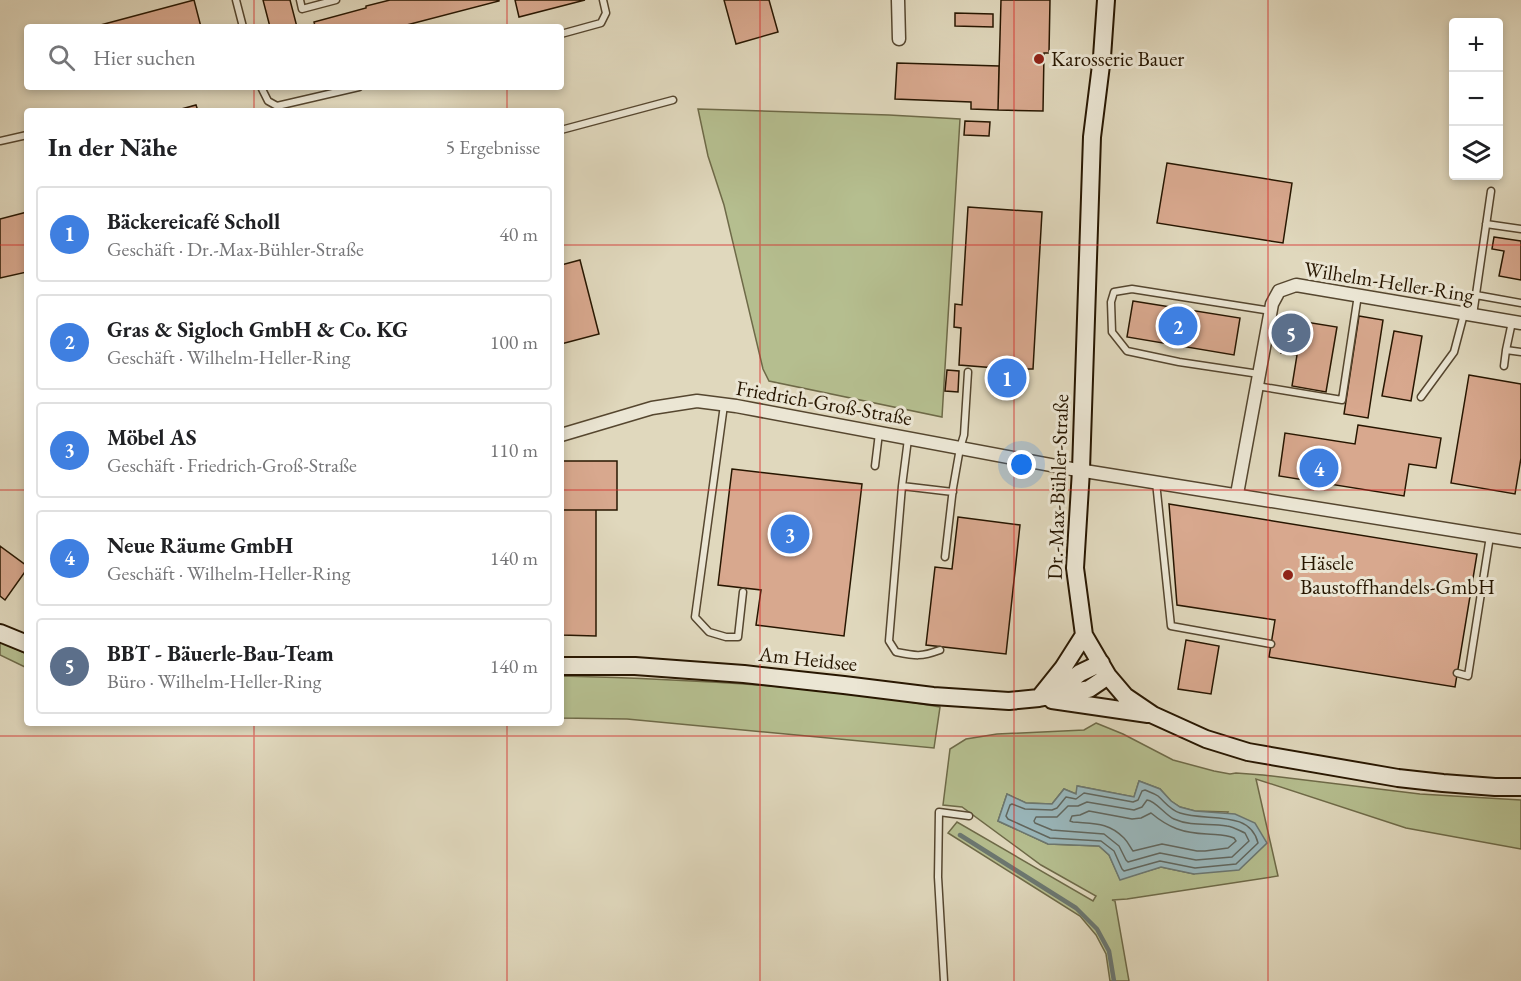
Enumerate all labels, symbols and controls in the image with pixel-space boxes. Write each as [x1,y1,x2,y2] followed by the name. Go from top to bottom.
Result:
[1449,18,1503,180] map controls
[1449,18,1503,72] button: +
[24,24,564,90] search box
[45,41,78,74] icon: search
[93,43,196,72] text: Hier suchen
[1051,45,1184,72] place label: Karosserie Bauer
[1032,52,1046,66] marker: Karosserie Bauer
[1449,72,1503,126] button: −
[1449,126,1503,180] button: layers
[48,130,177,164] text: In der Nähe
[445,134,540,160] text: 5 Ergebnisse
[107,207,280,236] text: Bäckereicafé Scholl
[64,221,75,247] text: 1
[499,221,538,247] text: 40 m
[107,236,364,262] text: Geschäft · Dr.-Max-Bühler-Straße
[1302,255,1477,308] street label: Wilhelm-Heller-Ring
[1158,304,1198,348] pin: 2
[1272,310,1310,356] pin: 5
[107,315,408,344] text: Gras & Sigloch GmbH & Co. KG
[64,329,75,355] text: 2
[490,329,538,355] text: 100 m
[107,344,350,370] text: Geschäft · Wilhelm-Heller-Ring
[988,356,1026,400] pin: 1
[734,374,914,431] street label: Friedrich-Groß-Straße
[1041,394,1074,580] street label: Dr.-Max-Bühler-Straße
[107,423,197,452] text: Möbel AS
[64,437,75,463] text: 3
[490,437,538,463] text: 110 m
[1300,446,1338,490] pin: 4
[1007,450,1036,479] your location
[107,452,357,478] text: Geschäft · Friedrich-Groß-Straße
[770,512,810,556] pin: 3
[107,531,293,560] text: Neue Räume GmbH
[64,545,75,571] text: 4
[490,545,538,571] text: 140 m
[1300,549,1495,600] place label: Häsele Baustoffhandels-GmbH
[107,560,350,586] text: Geschäft · Wilhelm-Heller-Ring
[1281,568,1295,582] marker: Häsele Baustoffhandels-GmbH
[107,639,334,668] text: BBT - Bäuerle-Bau-Team
[756,640,859,677] street label: Am Heidsee
[64,653,75,679] text: 5
[490,653,538,679] text: 140 m
[107,668,321,694] text: Büro · Wilhelm-Heller-Ring

